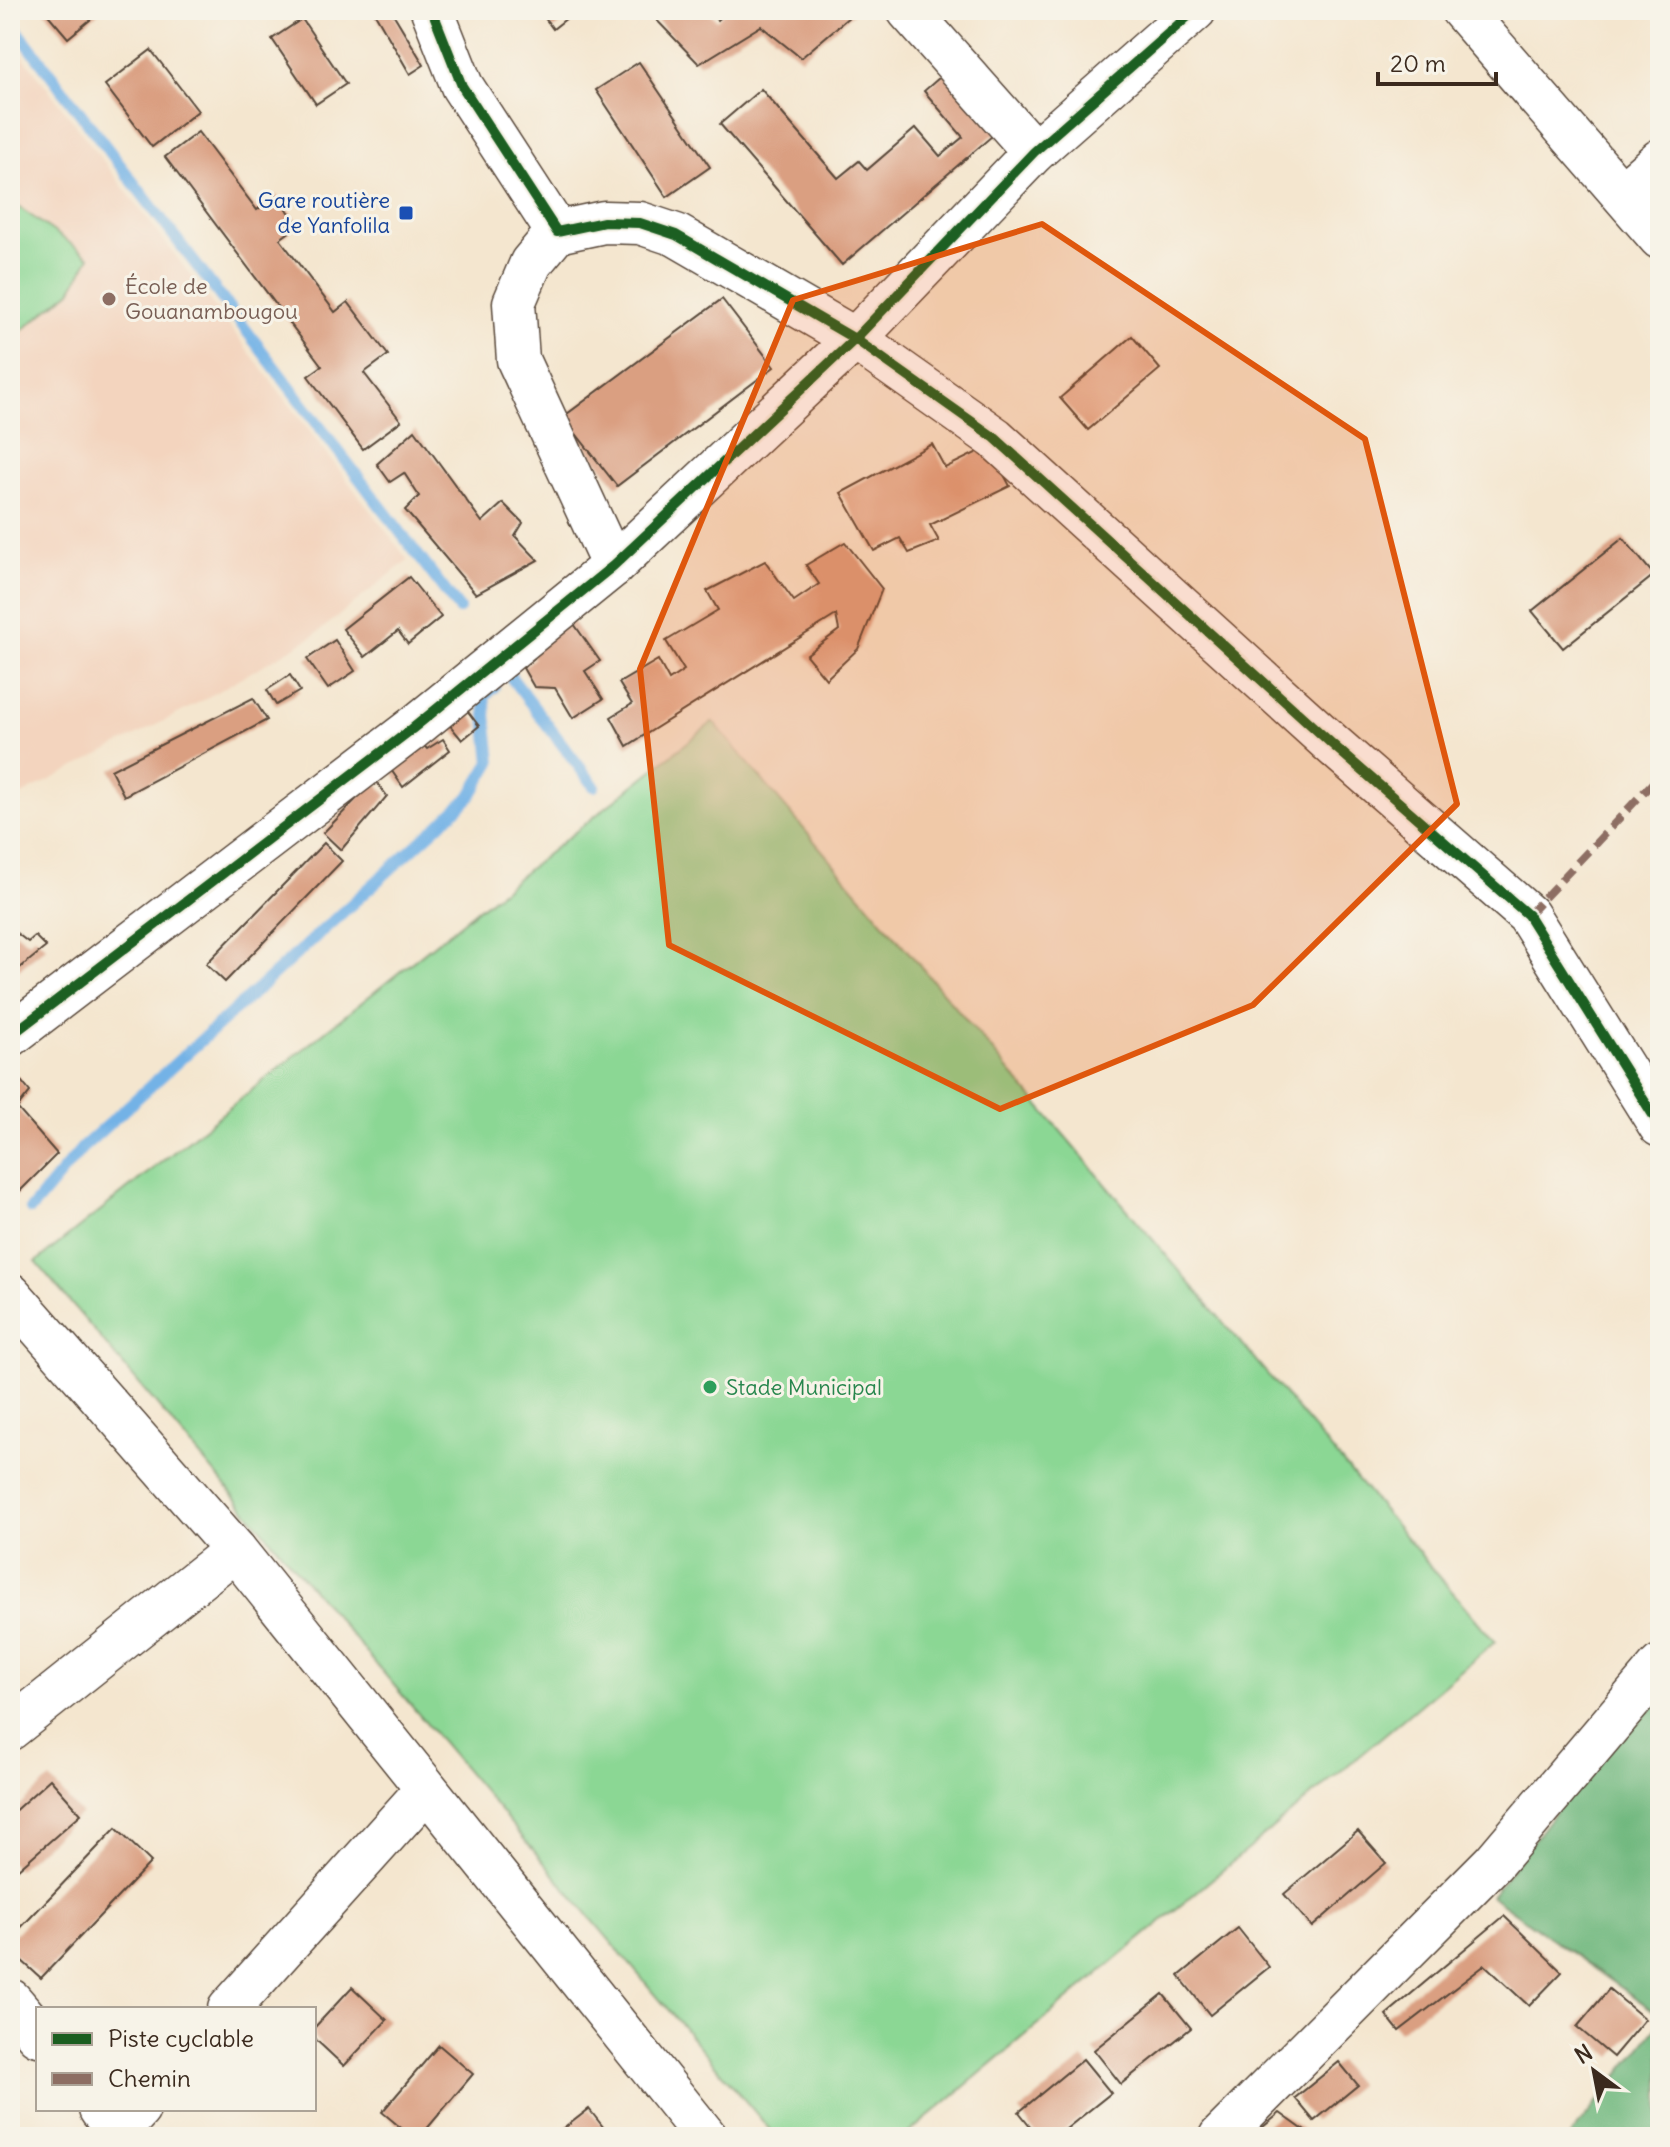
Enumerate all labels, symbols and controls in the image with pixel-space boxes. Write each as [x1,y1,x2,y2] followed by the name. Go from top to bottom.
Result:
[1378,36,1496,86] scale bar
[1390,48,1446,78] text: 20 m
[258,186,390,239] place label: Gare routière de Yanfolila
[397,204,415,222] marker: Gare routière de Yanfolila
[125,272,298,325] place label: École de Gouanambougou
[100,290,118,308] marker: École de Gouanambougou
[726,1373,882,1401] place label: Stade Municipal
[701,1378,719,1396] marker: Stade Municipal
[36,2007,316,2111] legend
[108,2023,254,2053] text: Piste cyclable
[1554,2031,1634,2111] north arrow
[1570,2038,1597,2070] text: N
[108,2063,191,2093] text: Chemin

